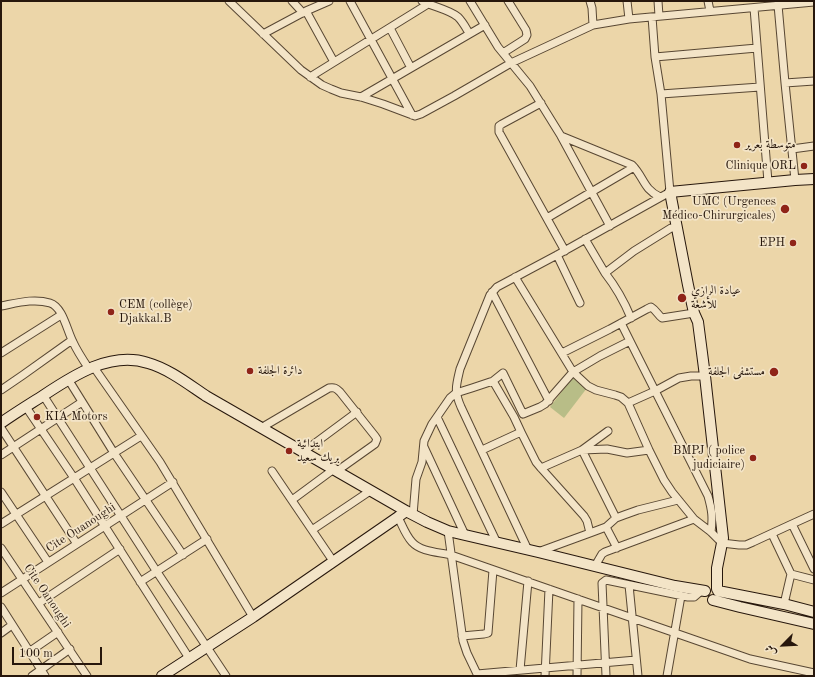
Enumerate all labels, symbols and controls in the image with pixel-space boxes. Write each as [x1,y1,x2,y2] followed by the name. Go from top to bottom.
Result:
[745,138,796,152] place label: متوسطة بعرير
[732,140,742,150] marker: متوسطة بعرير
[725,159,796,173] place label: Clinique ORL
[799,161,809,171] marker: Clinique ORL
[662,195,776,223] place label: UMC (Urgences Médico-Chirurgicales)
[779,203,791,215] marker: UMC (Urgences Médico-Chirurgicales)
[759,236,785,250] place label: EPH
[788,238,798,248] marker: EPH
[691,284,741,312] place label: عيادة الرازي للأشعة
[676,292,688,304] marker: عيادة الرازي للأشعة
[119,298,193,326] place label: CEM (collège) Djakkal.B
[106,307,116,317] marker: CEM (collège) Djakkal.B
[258,364,302,378] place label: دائرة الجلفة
[708,365,765,379] place label: مستشفى الجلفة
[245,366,255,376] marker: دائرة الجلفة
[768,366,780,378] marker: مستشفى الجلفة
[45,410,108,424] place label: KIA Motors
[32,412,42,422] marker: KIA Motors
[297,437,339,465] place label: ابتدائية بريك سعيد
[673,444,745,472] place label: BMPJ ( police judiciaire)
[284,446,294,456] marker: ابتدائية بريك سعيد
[748,453,758,463] marker: BMPJ ( police judiciaire)
[43,500,119,556] street label: Cite Ouanoughi
[20,561,74,631] street label: Cite Oanoughi
[763,625,803,665] north arrow
[14,639,104,665] scale bar
[764,643,779,657] text: ش
[19,648,53,660] text: 100 m

